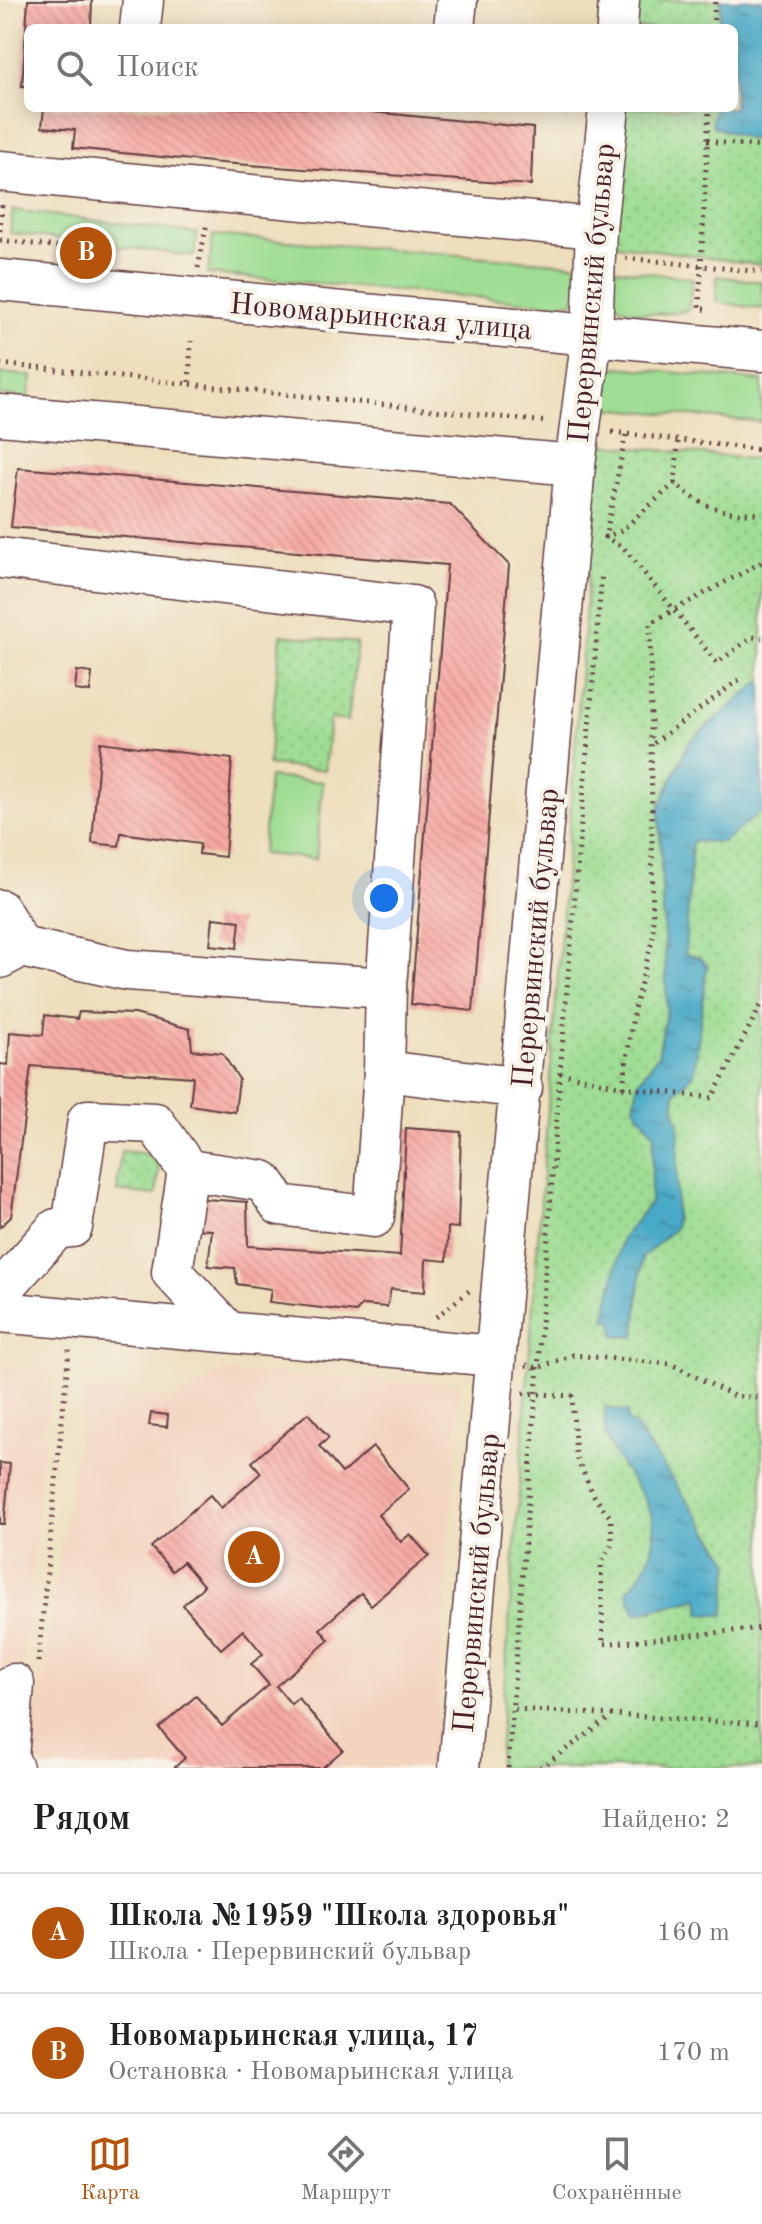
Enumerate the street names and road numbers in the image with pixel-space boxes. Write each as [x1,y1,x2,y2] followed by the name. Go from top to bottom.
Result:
[565,142,621,444] street label: Перервинский бульвар
[228,290,534,346] street label: Новомарьинская улица
[509,787,565,1089] street label: Перервинский бульвар
[450,1432,506,1734] street label: Перервинский бульвар

